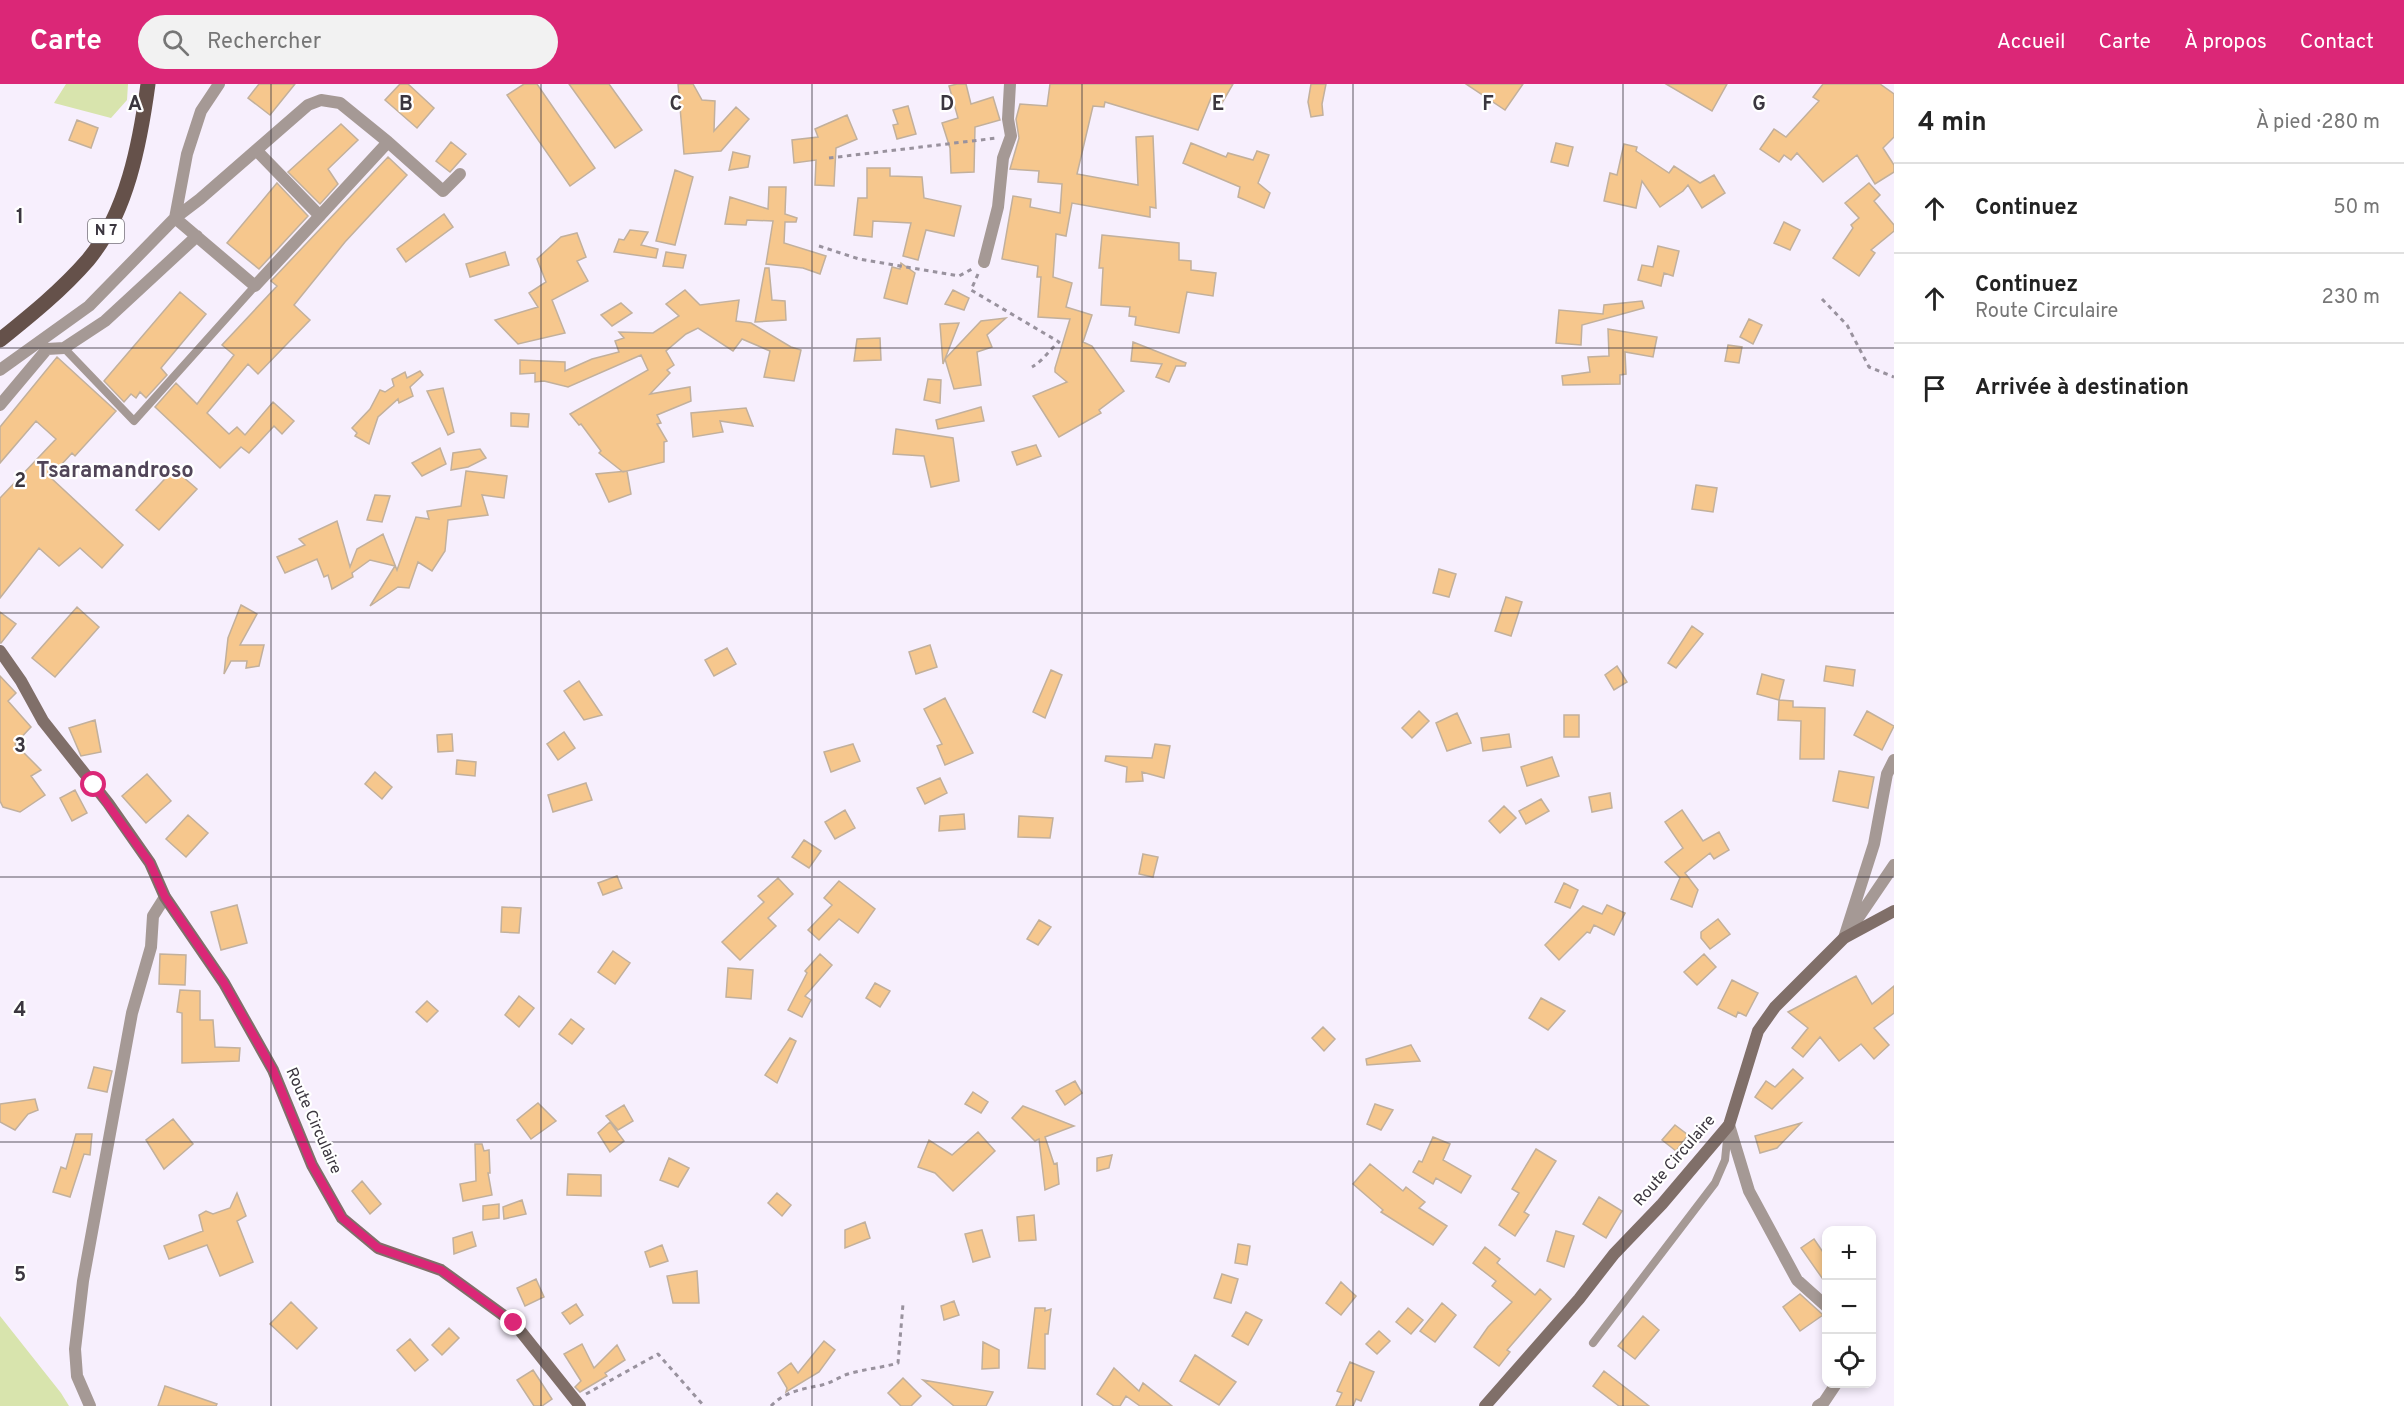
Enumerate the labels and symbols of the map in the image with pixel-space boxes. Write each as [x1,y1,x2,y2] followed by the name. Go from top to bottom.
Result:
[128,92,142,118] text: A
[399,92,413,118] text: B
[670,92,682,118] text: C
[940,92,954,118] text: D
[1212,92,1224,118] text: E
[1482,92,1494,118] text: F
[1752,92,1766,118] text: G
[16,205,24,231] text: 1
[88,219,124,243] road number: N 7
[36,458,194,485] district label: Tsaramandroso
[14,469,26,495] text: 2
[14,734,26,760] text: 3
[80,771,106,797] route start
[14,998,26,1024] text: 4
[281,1065,345,1177] street label: Route Circulaire
[1630,1111,1720,1211] street label: Route Circulaire
[14,1263,26,1289] text: 5
[500,1309,526,1335] route end

